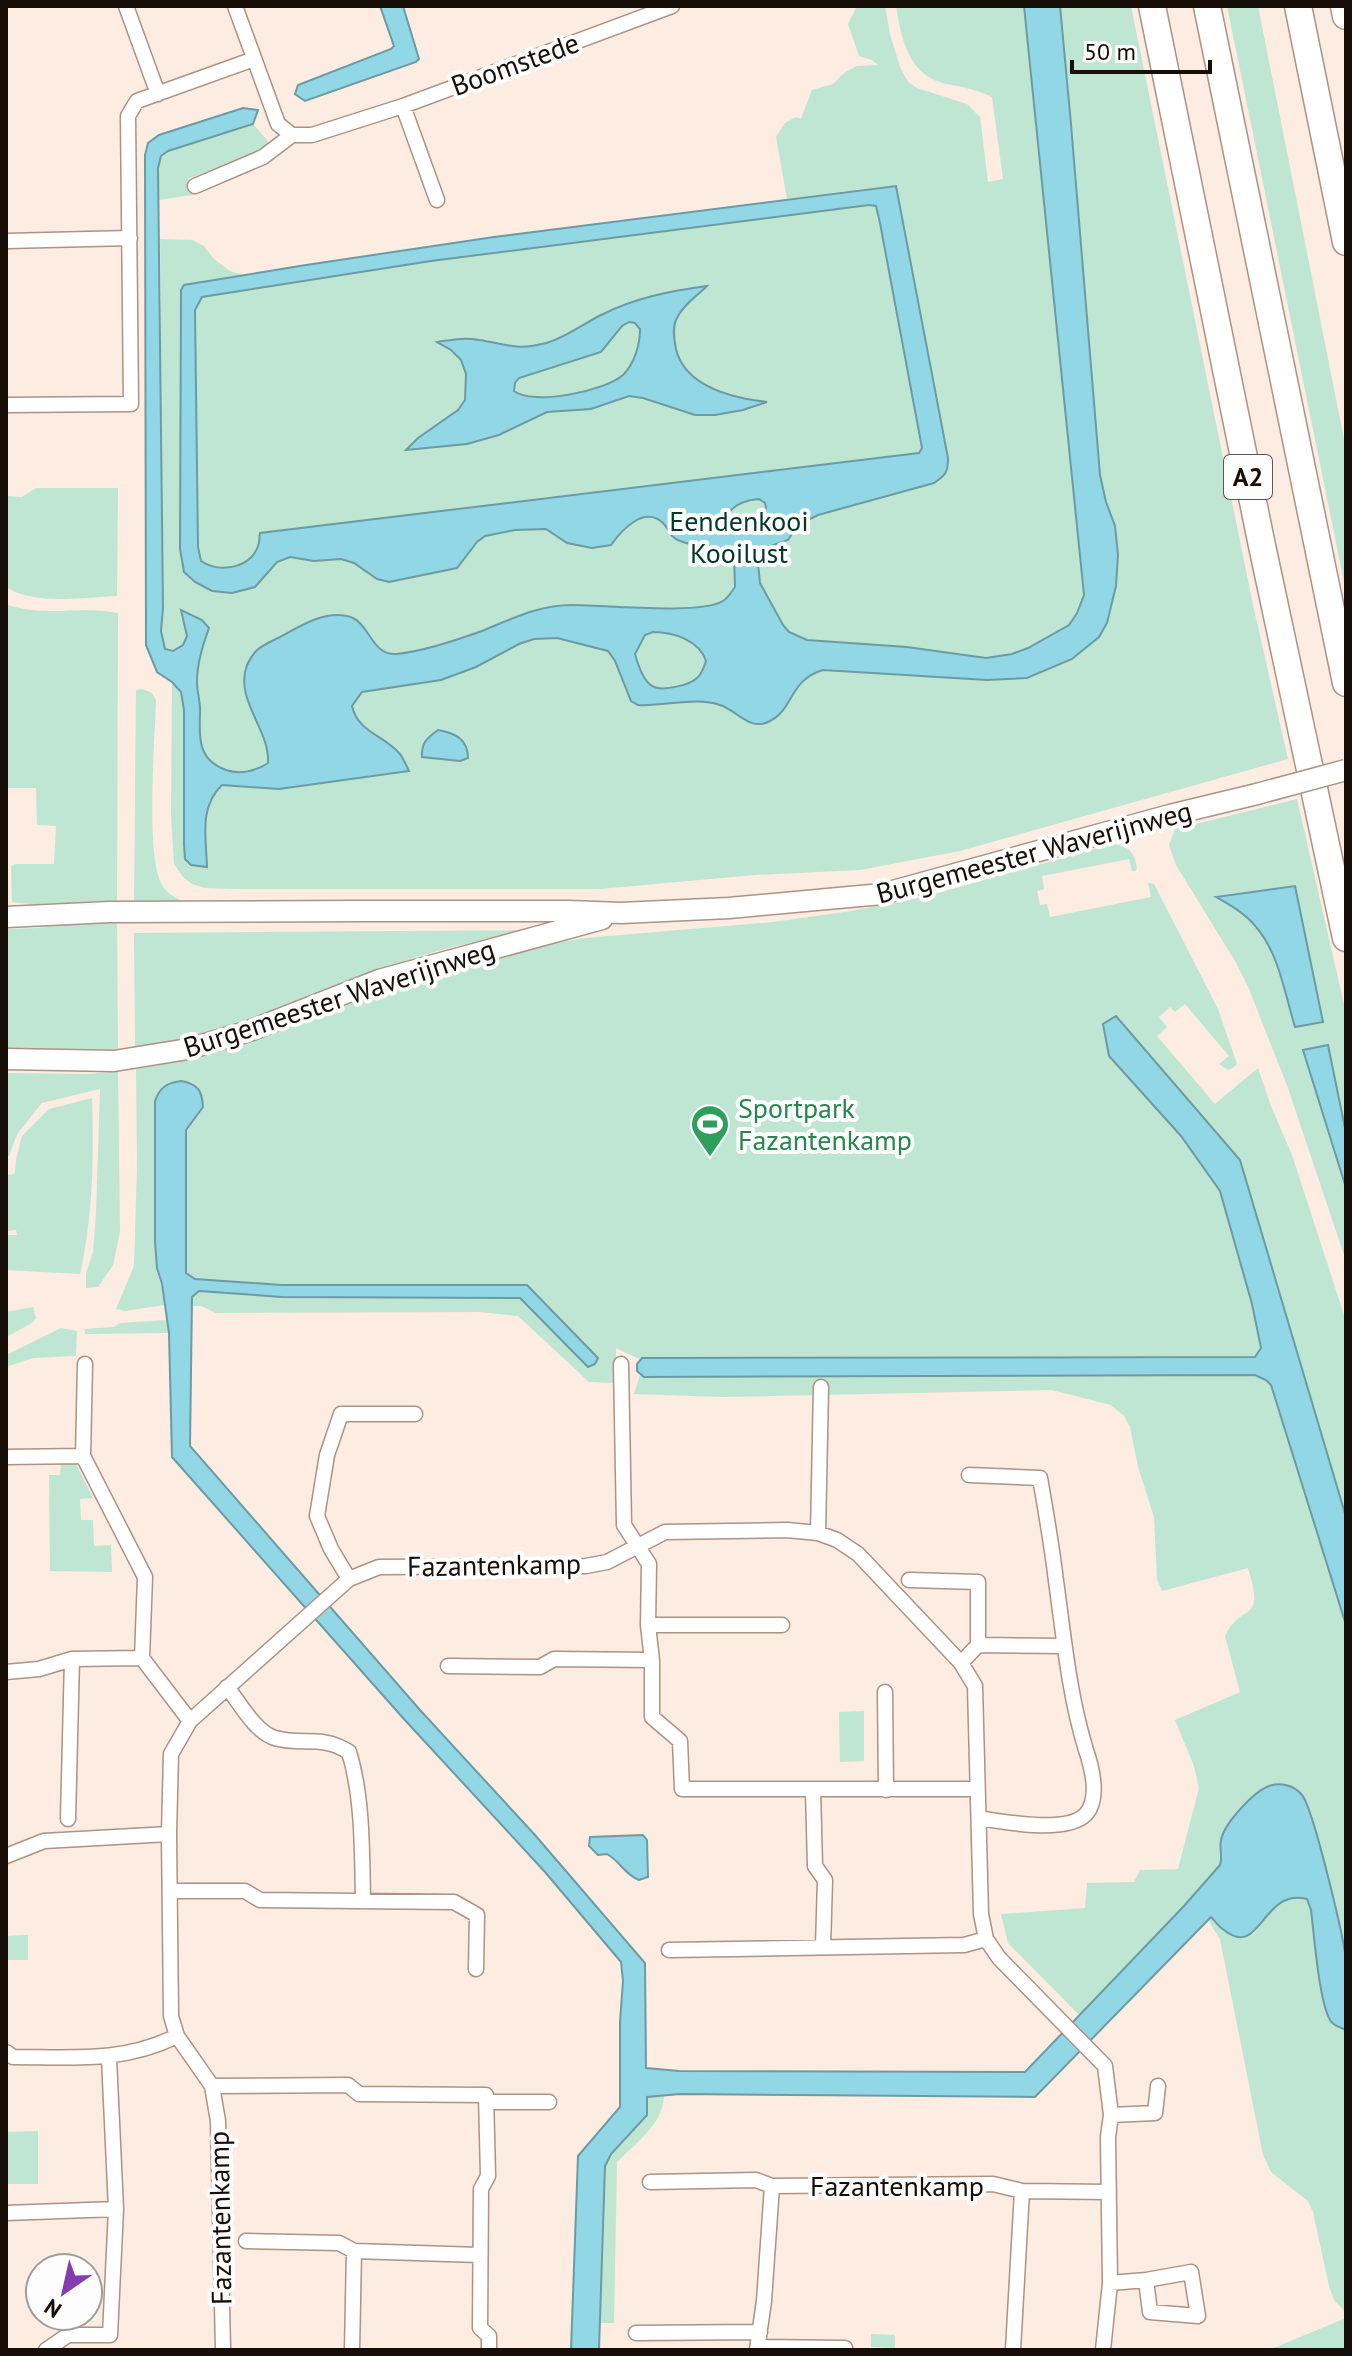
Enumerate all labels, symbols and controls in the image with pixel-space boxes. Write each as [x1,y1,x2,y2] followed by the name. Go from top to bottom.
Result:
[446,23,584,104] street label: Boomstede
[1072,24,1210,74] scale bar
[1084,36,1136,67] text: 50 m
[1224,455,1272,499] road number: A2
[669,502,809,571] park label: Eendenkooi Kooilust
[872,792,1196,911] street label: Burgemeester Waverijnweg
[179,930,499,1065] street label: Burgemeester Waverijnweg
[738,1089,912,1158] place label: Sportpark Fazantenkamp
[689,1103,731,1158] sports icon: Sportpark Fazantenkamp
[407,1544,581,1585] street label: Fazantenkamp
[199,2131,240,2305] street label: Fazantenkamp
[810,2167,984,2204] street label: Fazantenkamp
[24,2252,104,2332] north arrow
[39,2293,67,2324] text: N

